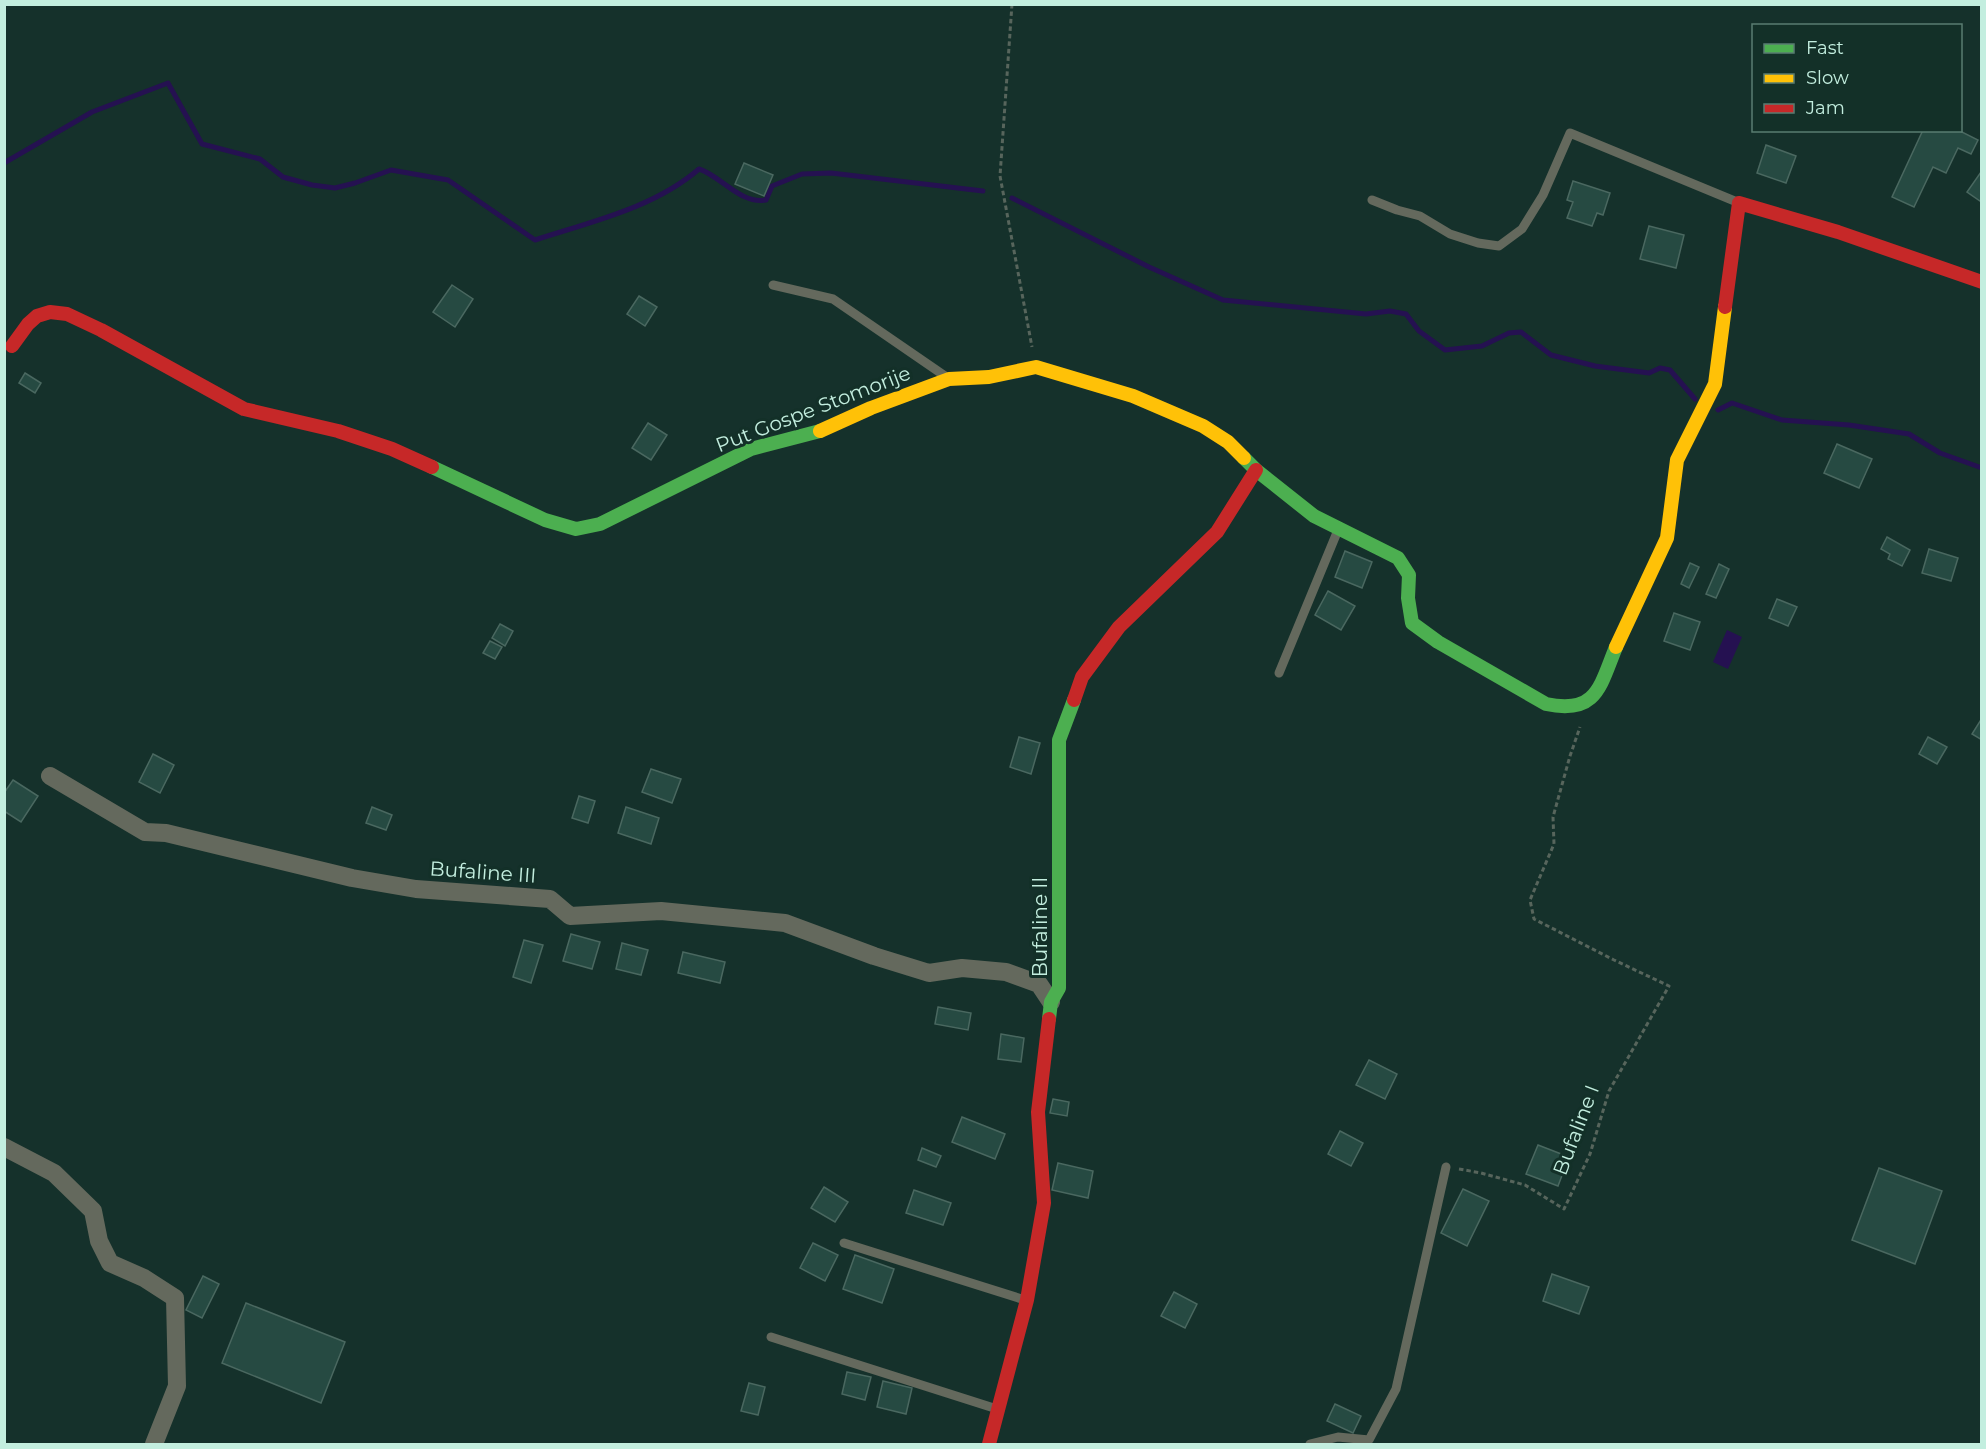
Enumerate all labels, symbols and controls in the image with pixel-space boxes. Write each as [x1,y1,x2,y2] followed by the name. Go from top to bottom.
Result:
[1752,24,1962,132] legend
[1806,37,1844,59] text: Fast
[1806,67,1849,89] text: Slow
[1805,97,1845,119] text: Jam
[712,361,914,457] street label: Put Gospe Stomorije
[429,856,537,888] street label: Bufaline III
[1028,877,1052,977] street label: Bufaline II
[1548,1082,1604,1178] street label: Bufaline I

